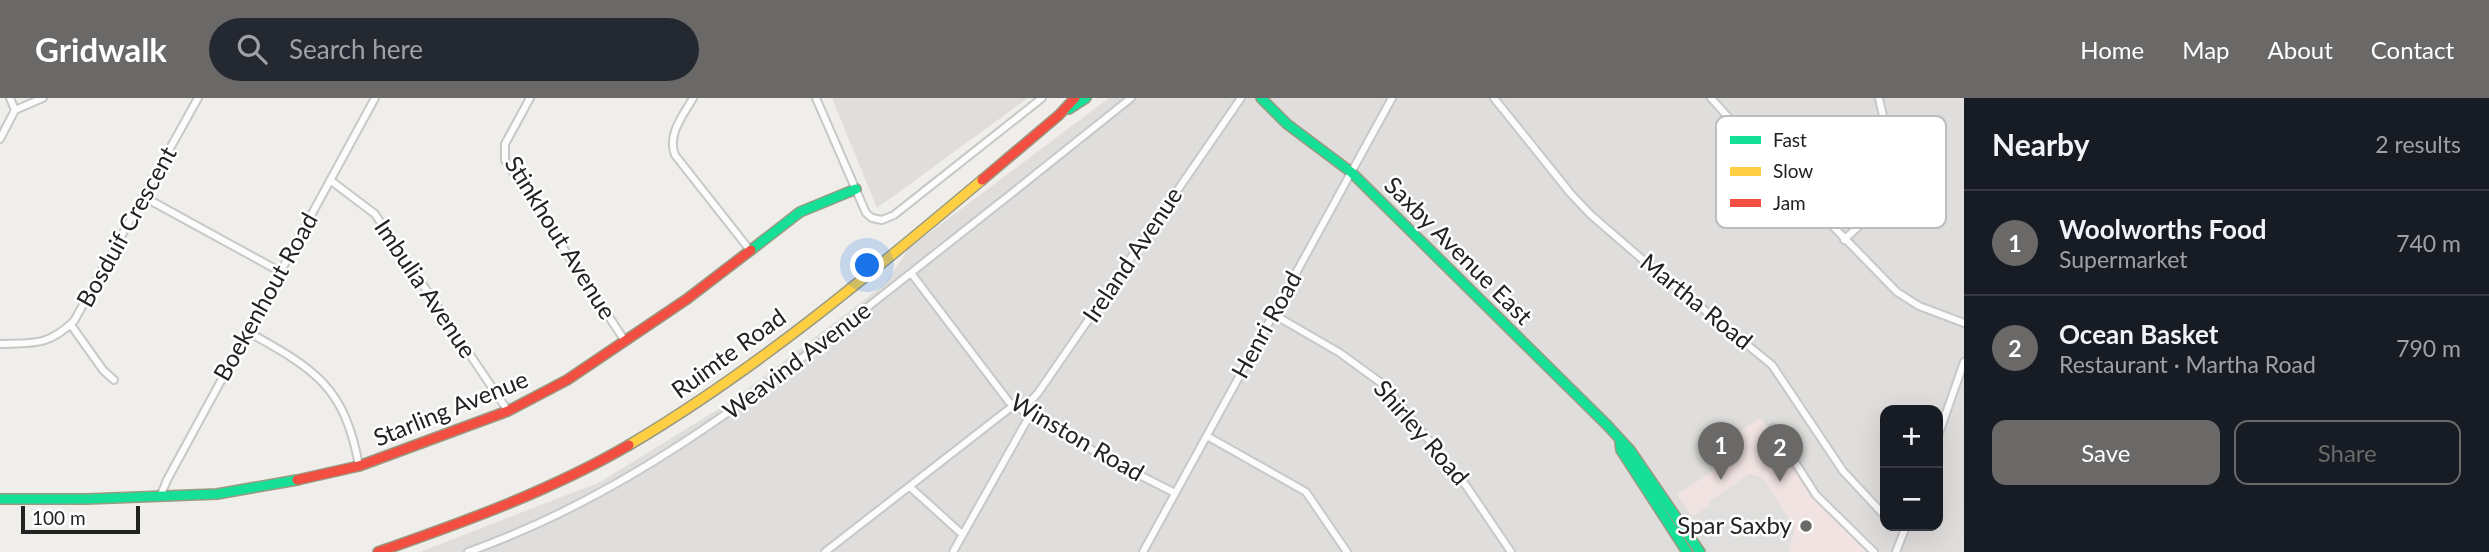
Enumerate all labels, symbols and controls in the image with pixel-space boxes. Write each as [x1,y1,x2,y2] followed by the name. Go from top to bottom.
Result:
[209,18,699,81] search box
[35,29,167,69] text: Gridwalk
[233,30,271,68] icon: search
[289,33,423,65] text: Search here
[2080,35,2144,64] text: Home
[2182,35,2230,64] text: Map
[2268,35,2333,64] text: About
[2371,35,2454,64] text: Contact
[1716,116,1946,228] legend
[1992,126,2090,162] text: Nearby
[1773,128,1807,151] text: Fast
[2375,130,2461,158] text: 2 results
[70,141,182,312] street label: Bosduif Crescent
[500,150,623,324] street label: Stinkhout Avenue
[1773,159,1813,182] text: Slow
[1379,170,1539,330] street label: Saxby Avenue East
[1076,181,1188,327] street label: Ireland Avenue
[1773,191,1806,214] text: Jam
[207,207,323,385] street label: Boekenhout Road
[369,213,483,363] street label: Imbulia Avenue
[2059,213,2267,245] text: Woolworths Food
[2008,229,2022,257] text: 1
[2396,229,2461,257] text: 740 m
[2059,245,2188,273] text: Supermarket
[1635,247,1759,355] street label: Martha Road
[850,248,884,282] your location
[1224,266,1307,383] street label: Henri Road
[716,295,876,425] street label: Weavind Avenue
[665,302,791,404] street label: Ruimte Road
[2059,318,2218,350] text: Ocean Basket
[2008,334,2022,362] text: 2
[2396,334,2461,362] text: 790 m
[2059,350,2316,378] text: Restaurant · Martha Road
[369,363,532,452] street label: Starling Avenue
[1369,373,1476,491] street label: Shirley Road
[1006,387,1150,487] street label: Winston Road
[1880,405,1943,531] map controls
[1880,405,1943,468] button: +
[1992,420,2220,485] button: Save
[2234,420,2461,485] button: Share
[1698,422,1744,480] pin: 1
[1757,424,1803,482] pin: 2
[1880,468,1943,531] button: −
[21,503,140,535] scale bar
[32,506,86,529] text: 100 m
[1677,510,1793,539] place label: Spar Saxby
[1798,518,1814,534] marker: Spar Saxby

